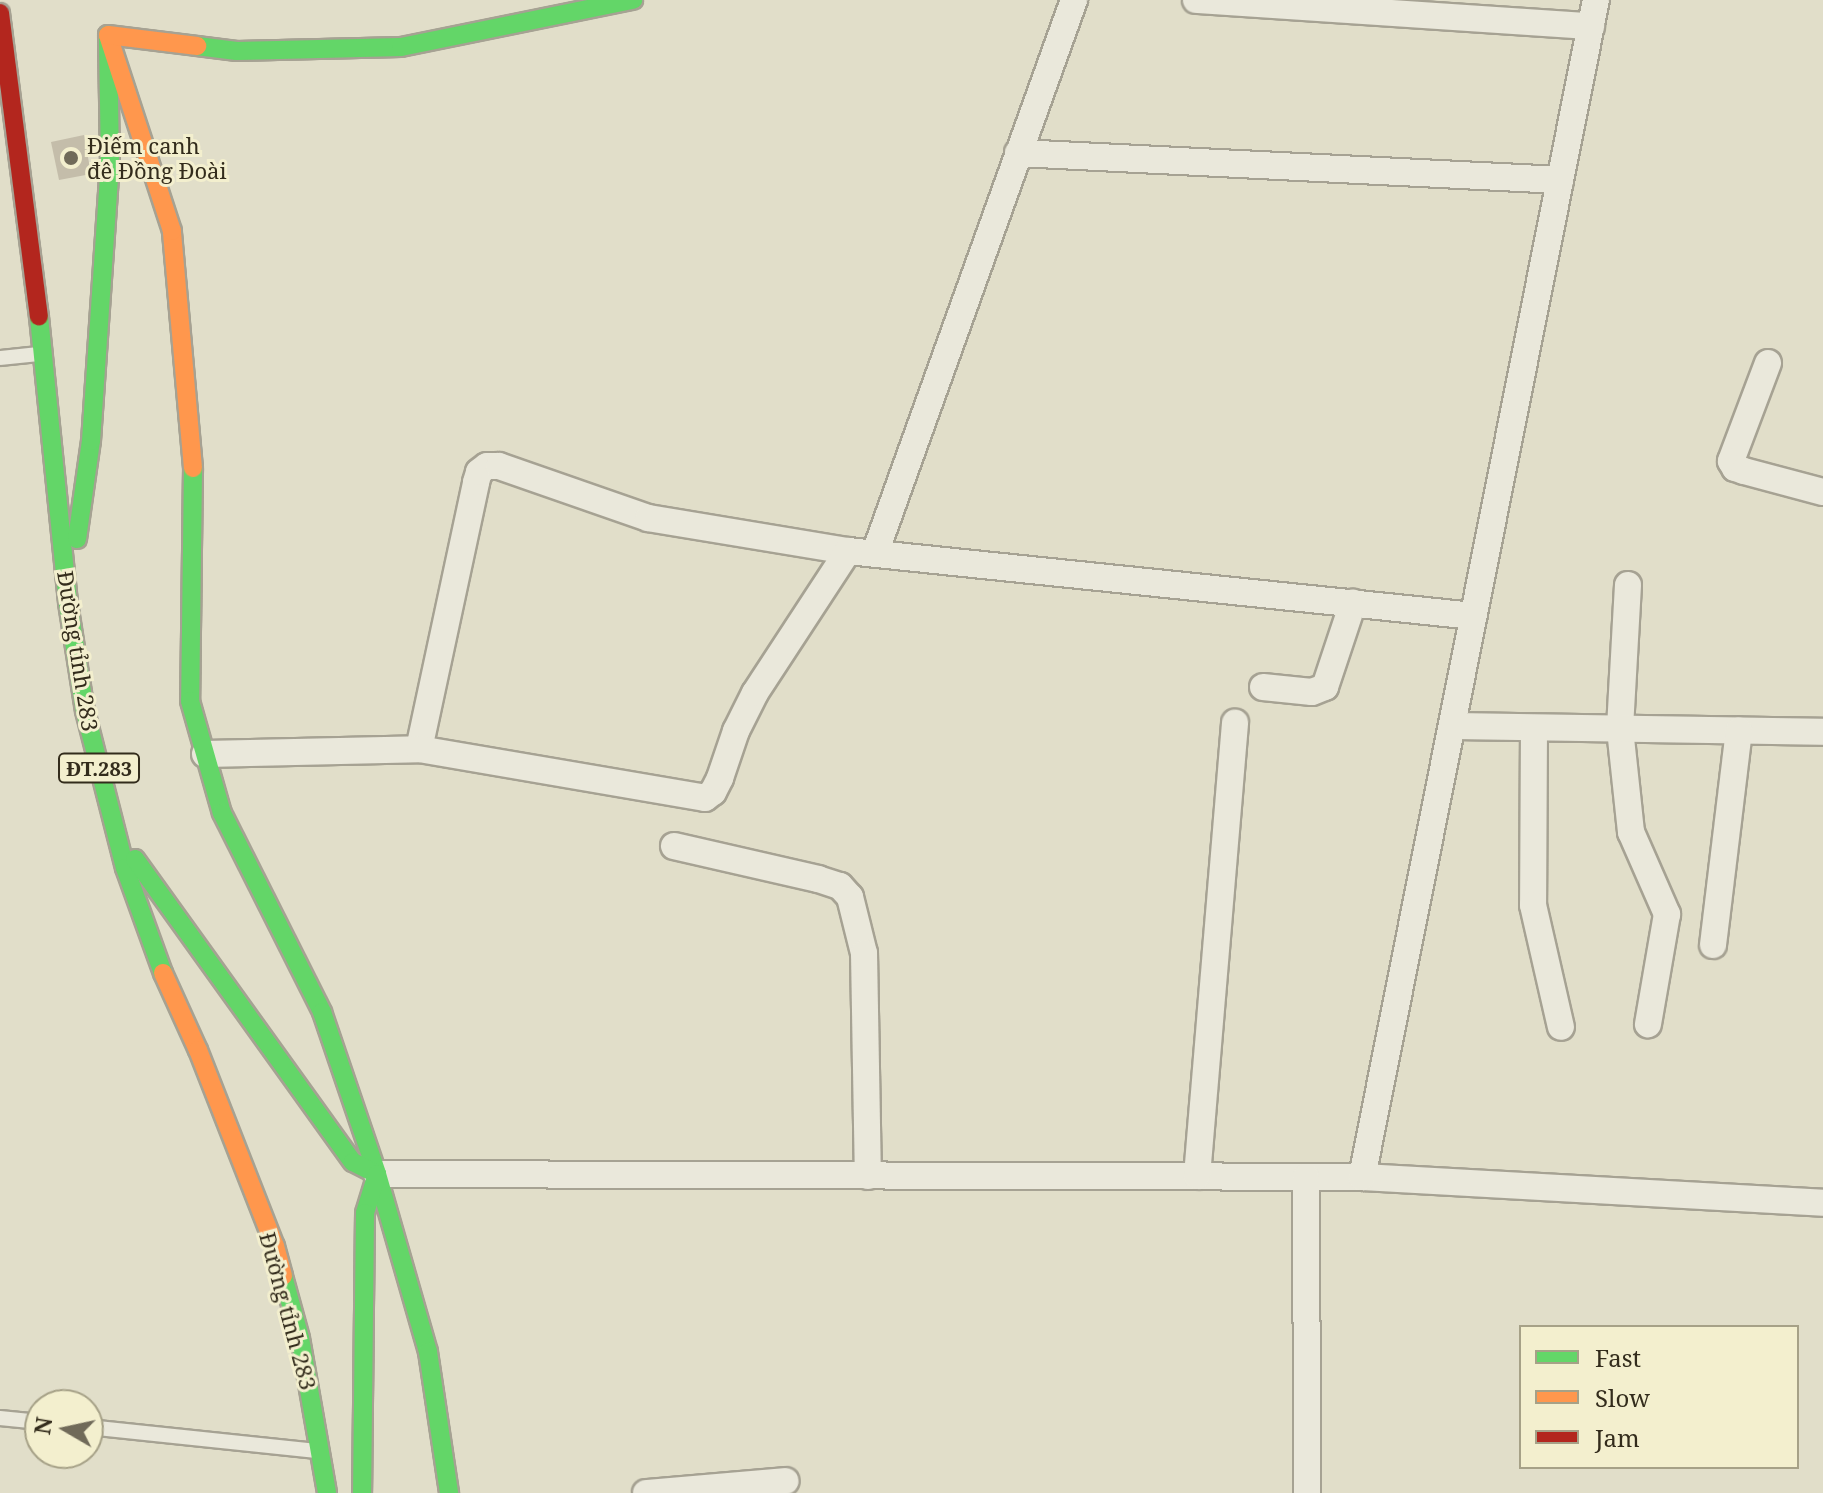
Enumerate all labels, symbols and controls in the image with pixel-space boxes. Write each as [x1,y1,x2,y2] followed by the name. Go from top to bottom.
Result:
[87,132,227,184] place label: Điếm canh đê Đồng Đoài
[62,149,80,167] marker: Điếm canh đê Đồng Đoài
[52,569,104,733] street label: Đường tỉnh 283
[57,752,141,784] road number: ĐT.283
[254,1229,322,1393] street label: Đường tỉnh 283
[1519,1325,1799,1469] legend
[1595,1341,1641,1374] text: Fast
[1595,1381,1650,1414] text: Slow
[24,1389,104,1469] north arrow
[26,1415,58,1436] text: N
[1595,1421,1640,1454] text: Jam

